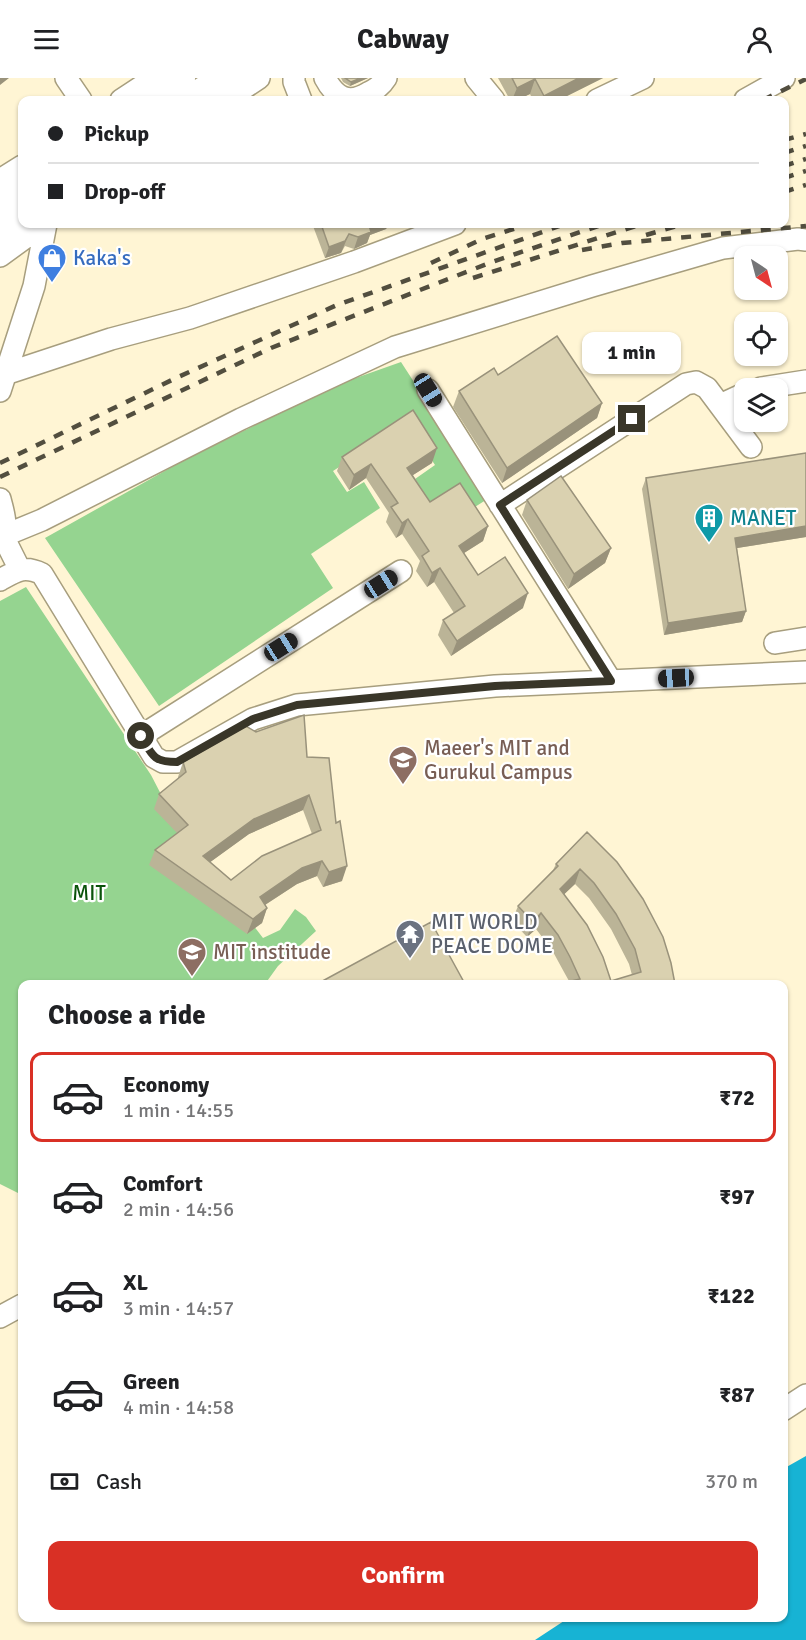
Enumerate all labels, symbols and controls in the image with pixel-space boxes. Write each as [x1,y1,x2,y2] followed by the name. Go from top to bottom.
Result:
[30,23,63,56] icon: menu
[357,23,449,56] text: Cabway
[743,23,776,56] icon: person
[84,120,149,147] text: Pickup
[84,178,165,205] text: Drop-off
[36,242,68,284] shop icon: Kaka's
[73,245,131,271] place label: Kaka's
[734,246,788,300] north arrow
[734,246,788,432] map controls
[734,312,788,366] button: locate
[582,332,682,374] callout: 1 min
[607,340,656,365] text: 1 min
[411,370,445,410] car
[734,378,788,432] button: layers
[618,405,645,432] route end
[693,502,725,544] building icon: MANET
[730,505,797,531] place label: MANET
[361,567,401,601] car
[261,630,301,664] car
[658,668,694,688] car
[127,722,154,749] route start
[424,735,572,785] place label: Maeer's MIT and Gurukul Campus
[387,744,419,786] school or university icon: Maeer's MIT and Gurukul Campus
[72,880,106,906] park label: MIT
[431,909,553,959] place label: MIT WORLD PEACE DOME
[394,918,426,960] temple icon: MIT WORLD PEACE DOME
[176,936,208,978] school or university icon: MIT institude
[213,939,331,965] place label: MIT institude
[48,999,206,1032] text: Choose a ride
[51,1070,105,1124] icon: car
[123,1071,209,1098] text: Economy
[719,1084,755,1111] text: ₹72
[123,1098,234,1123] text: 1 min · 14:55
[51,1169,105,1223] icon: car
[123,1170,203,1197] text: Comfort
[719,1183,755,1210] text: ₹97
[123,1197,234,1222] text: 2 min · 14:56
[51,1268,105,1322] icon: car
[123,1269,148,1296] text: XL
[707,1282,755,1309] text: ₹122
[123,1296,234,1321] text: 3 min · 14:57
[51,1367,105,1421] icon: car
[123,1368,180,1395] text: Green
[719,1381,755,1408] text: ₹87
[123,1395,234,1420] text: 4 min · 14:58
[48,1465,81,1498] icon: cash
[96,1468,142,1495] text: Cash
[705,1469,758,1494] text: 370 m
[48,1541,758,1610] button: Confirm

